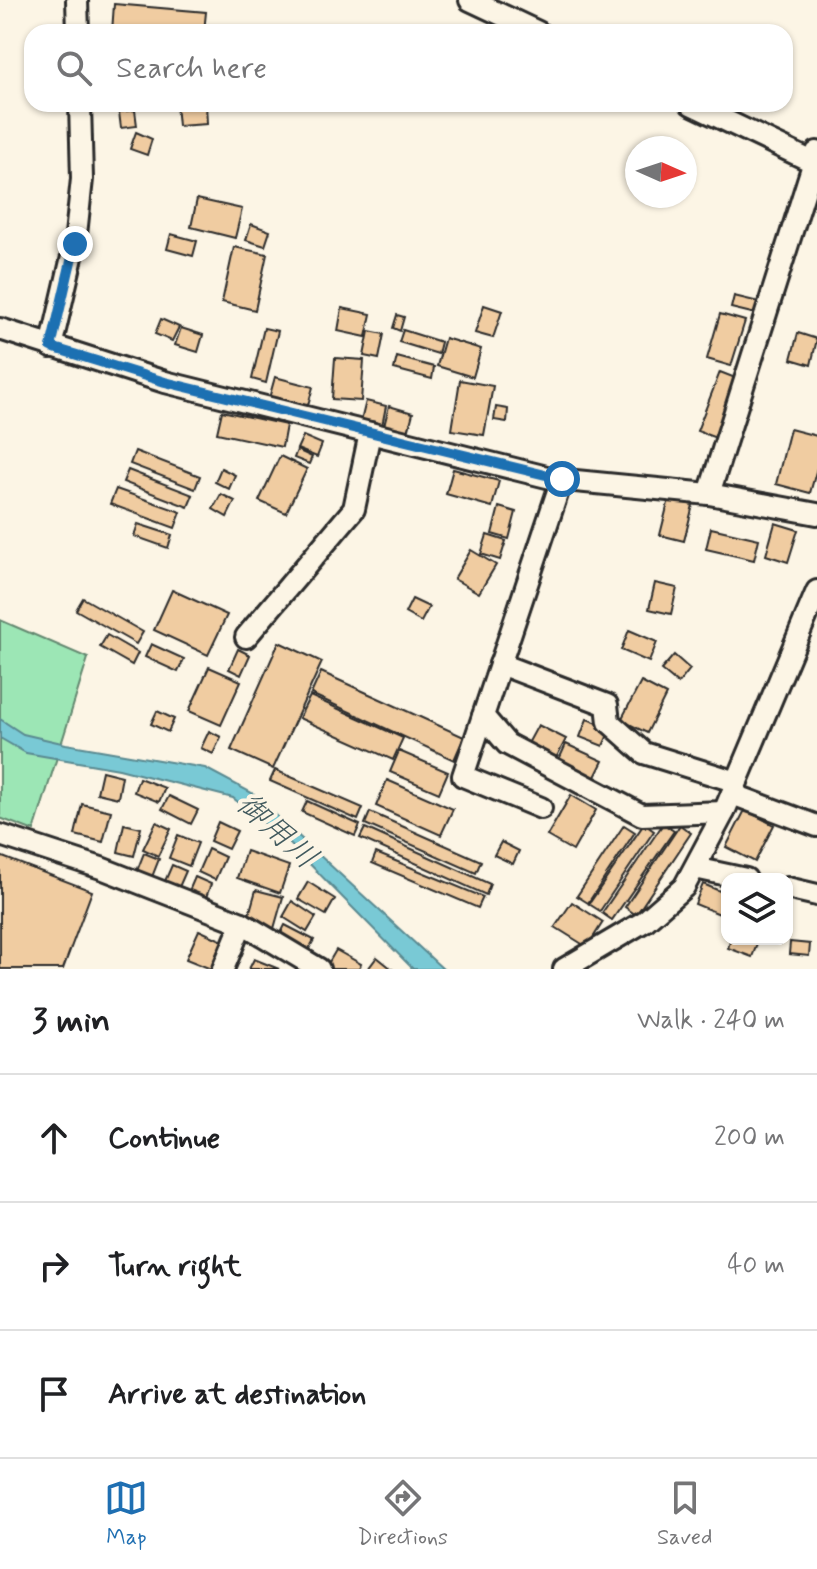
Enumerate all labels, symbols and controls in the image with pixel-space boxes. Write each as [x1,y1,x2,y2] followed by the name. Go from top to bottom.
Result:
[24,24,793,112] search box
[52,46,96,90] icon: search
[116,49,267,88] text: Search here
[625,136,697,208] north arrow
[57,226,93,262] route end
[544,461,580,497] route start
[227,784,326,879] water label: 御用川
[721,873,793,945] map controls
[721,873,793,945] button: layers
[32,999,110,1044] text: 3 min
[637,1004,785,1038] text: Walk · 240 m
[32,1116,76,1160] icon: ahead
[108,1119,220,1158] text: Continue
[714,1121,785,1155] text: 200 m
[32,1244,76,1288] icon: right
[108,1247,241,1286] text: Turn right
[727,1249,785,1283] text: 40 m
[32,1372,76,1416] icon: arrive
[108,1375,366,1414] text: Arrive at destination
[104,1476,148,1552] tab: Map
[357,1476,448,1552] tab: Directions
[657,1476,712,1552] tab: Saved

